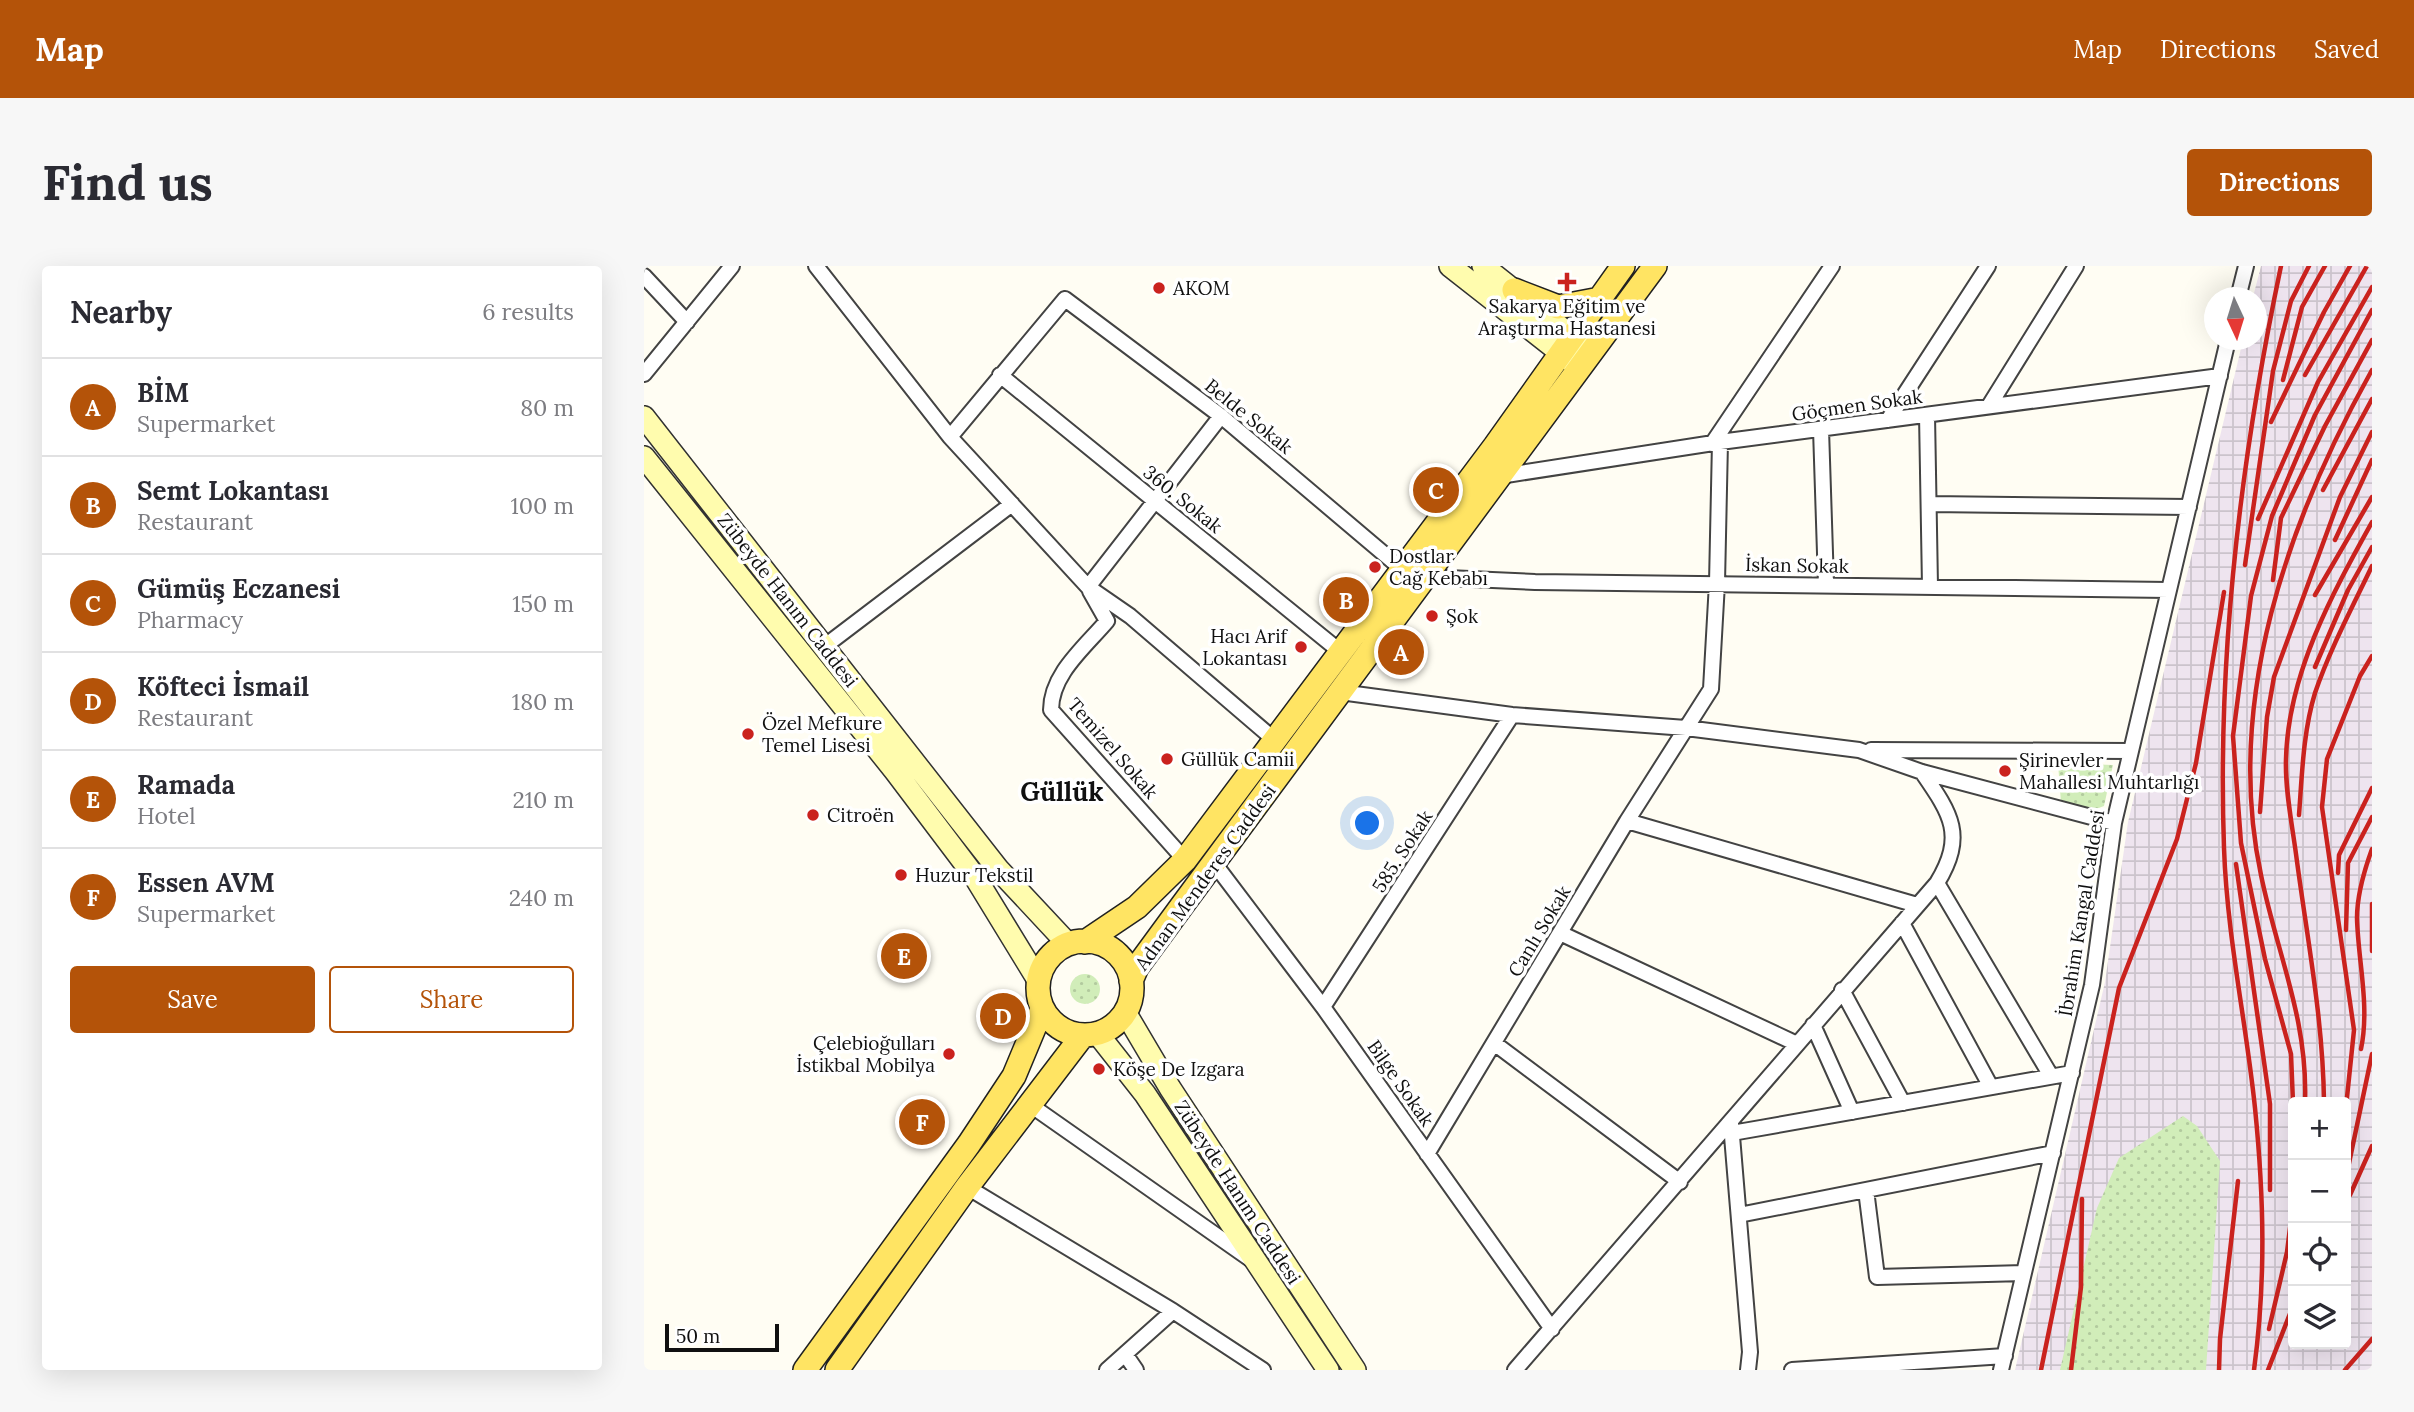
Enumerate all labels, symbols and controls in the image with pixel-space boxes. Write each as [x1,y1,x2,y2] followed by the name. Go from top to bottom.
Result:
[35,28,104,70] text: Map
[2073,34,2122,65] text: Map
[2160,34,2276,65] text: Directions
[2314,34,2379,65] text: Saved
[2187,149,2372,216] button: Directions
[42,151,213,213] text: Find us
[1557,272,1577,292] marker: Sakarya Eğitim ve Araştırma Hastanesi
[1172,276,1230,300] place label: AKOM
[1151,280,1167,296] marker: AKOM
[2204,287,2267,350] north arrow
[70,293,172,331] text: Nearby
[1477,294,1656,340] place label: Sakarya Eğitim ve Araştırma Hastanesi
[482,297,574,326] text: 6 results
[1200,373,1298,459] street label: Belde Sokak
[137,376,189,409] text: BİM
[1790,384,1925,426] street label: Göçmen Sokak
[85,393,101,422] text: A
[520,393,574,422] text: 80 m
[137,409,275,438] text: Supermarket
[1139,460,1228,539] street label: 360. Sokak
[1413,464,1459,516] pin: C
[137,474,329,507] text: Semt Lokantası
[85,491,101,520] text: B
[510,491,574,520] text: 100 m
[137,507,253,536] text: Restaurant
[713,508,863,692] street label: Zübeyde Hanım Caddesi
[1389,544,1488,590] place label: Dostlar Cağ Kebabı
[1745,552,1850,578] street label: İskan Sokak
[1367,559,1383,575] marker: Dostlar Cağ Kebabı
[137,572,340,605] text: Gümüş Eczanesi
[1323,574,1369,626] pin: B
[85,589,101,618] text: C
[512,589,574,618] text: 150 m
[1446,604,1479,628] place label: Şok
[137,605,243,634] text: Pharmacy
[1424,608,1440,624] marker: Şok
[1202,624,1289,670] place label: Hacı Arif Lokantası
[1378,626,1424,678] pin: A
[1293,639,1309,655] marker: Hacı Arif Lokantası
[137,670,309,703] text: Köfteci İsmail
[84,687,102,716] text: D
[512,687,574,716] text: 180 m
[1063,693,1164,804] street label: Temizel Sokak
[137,703,253,732] text: Restaurant
[762,711,882,757] place label: Özel Mefkure Temel Lisesi
[740,726,756,742] marker: Özel Mefkure Temel Lisesi
[1181,747,1294,771] place label: Güllük Camii
[2019,748,2199,794] place label: Şirinevler Mahallesi Muhtarlığı
[1159,751,1175,767] marker: Güllük Camii
[1997,763,2013,779] marker: Şirinevler Mahallesi Muhtarlığı
[137,768,235,801] text: Ramada
[1020,775,1104,808] district label: Güllük
[1129,779,1281,976] street label: Adnan Menderes Caddesi
[86,785,100,814] text: E
[512,785,574,814] text: 210 m
[137,801,196,830] text: Hotel
[827,803,894,827] place label: Citroën
[1367,805,1438,897] street label: 585. Sokak
[1350,806,1384,840] your location
[805,807,821,823] marker: Citroën
[2053,808,2109,1018] street label: İbrahim Kangal Caddesi
[915,863,1033,887] place label: Huzur Tekstil
[137,866,275,899] text: Essen AVM
[893,867,909,883] marker: Huzur Tekstil
[1502,880,1576,981] street label: Canlı Sokak
[86,883,100,912] text: F
[509,883,574,912] text: 240 m
[137,899,275,928] text: Supermarket
[881,930,927,982] pin: E
[70,966,315,1033] button: Save
[329,966,574,1033] button: Share
[980,990,1026,1042] pin: D
[796,1031,935,1077] place label: Çelebioğulları İstikbal Mobilya
[1362,1035,1440,1131] street label: Bilge Sokak
[941,1046,957,1062] marker: Çelebioğulları İstikbal Mobilya
[1113,1057,1245,1081] place label: Köşe De Izgara
[1091,1061,1107,1077] marker: Köşe De Izgara
[899,1096,945,1148] pin: F
[1170,1096,1306,1288] street label: Zübeyde Hanım Caddesi
[2288,1097,2351,1349] map controls
[2288,1097,2351,1160] button: +
[2288,1160,2351,1223] button: −
[2288,1223,2351,1286] button: locate
[2288,1286,2351,1349] button: layers
[665,1321,779,1353] scale bar
[676,1324,720,1348] text: 50 m

